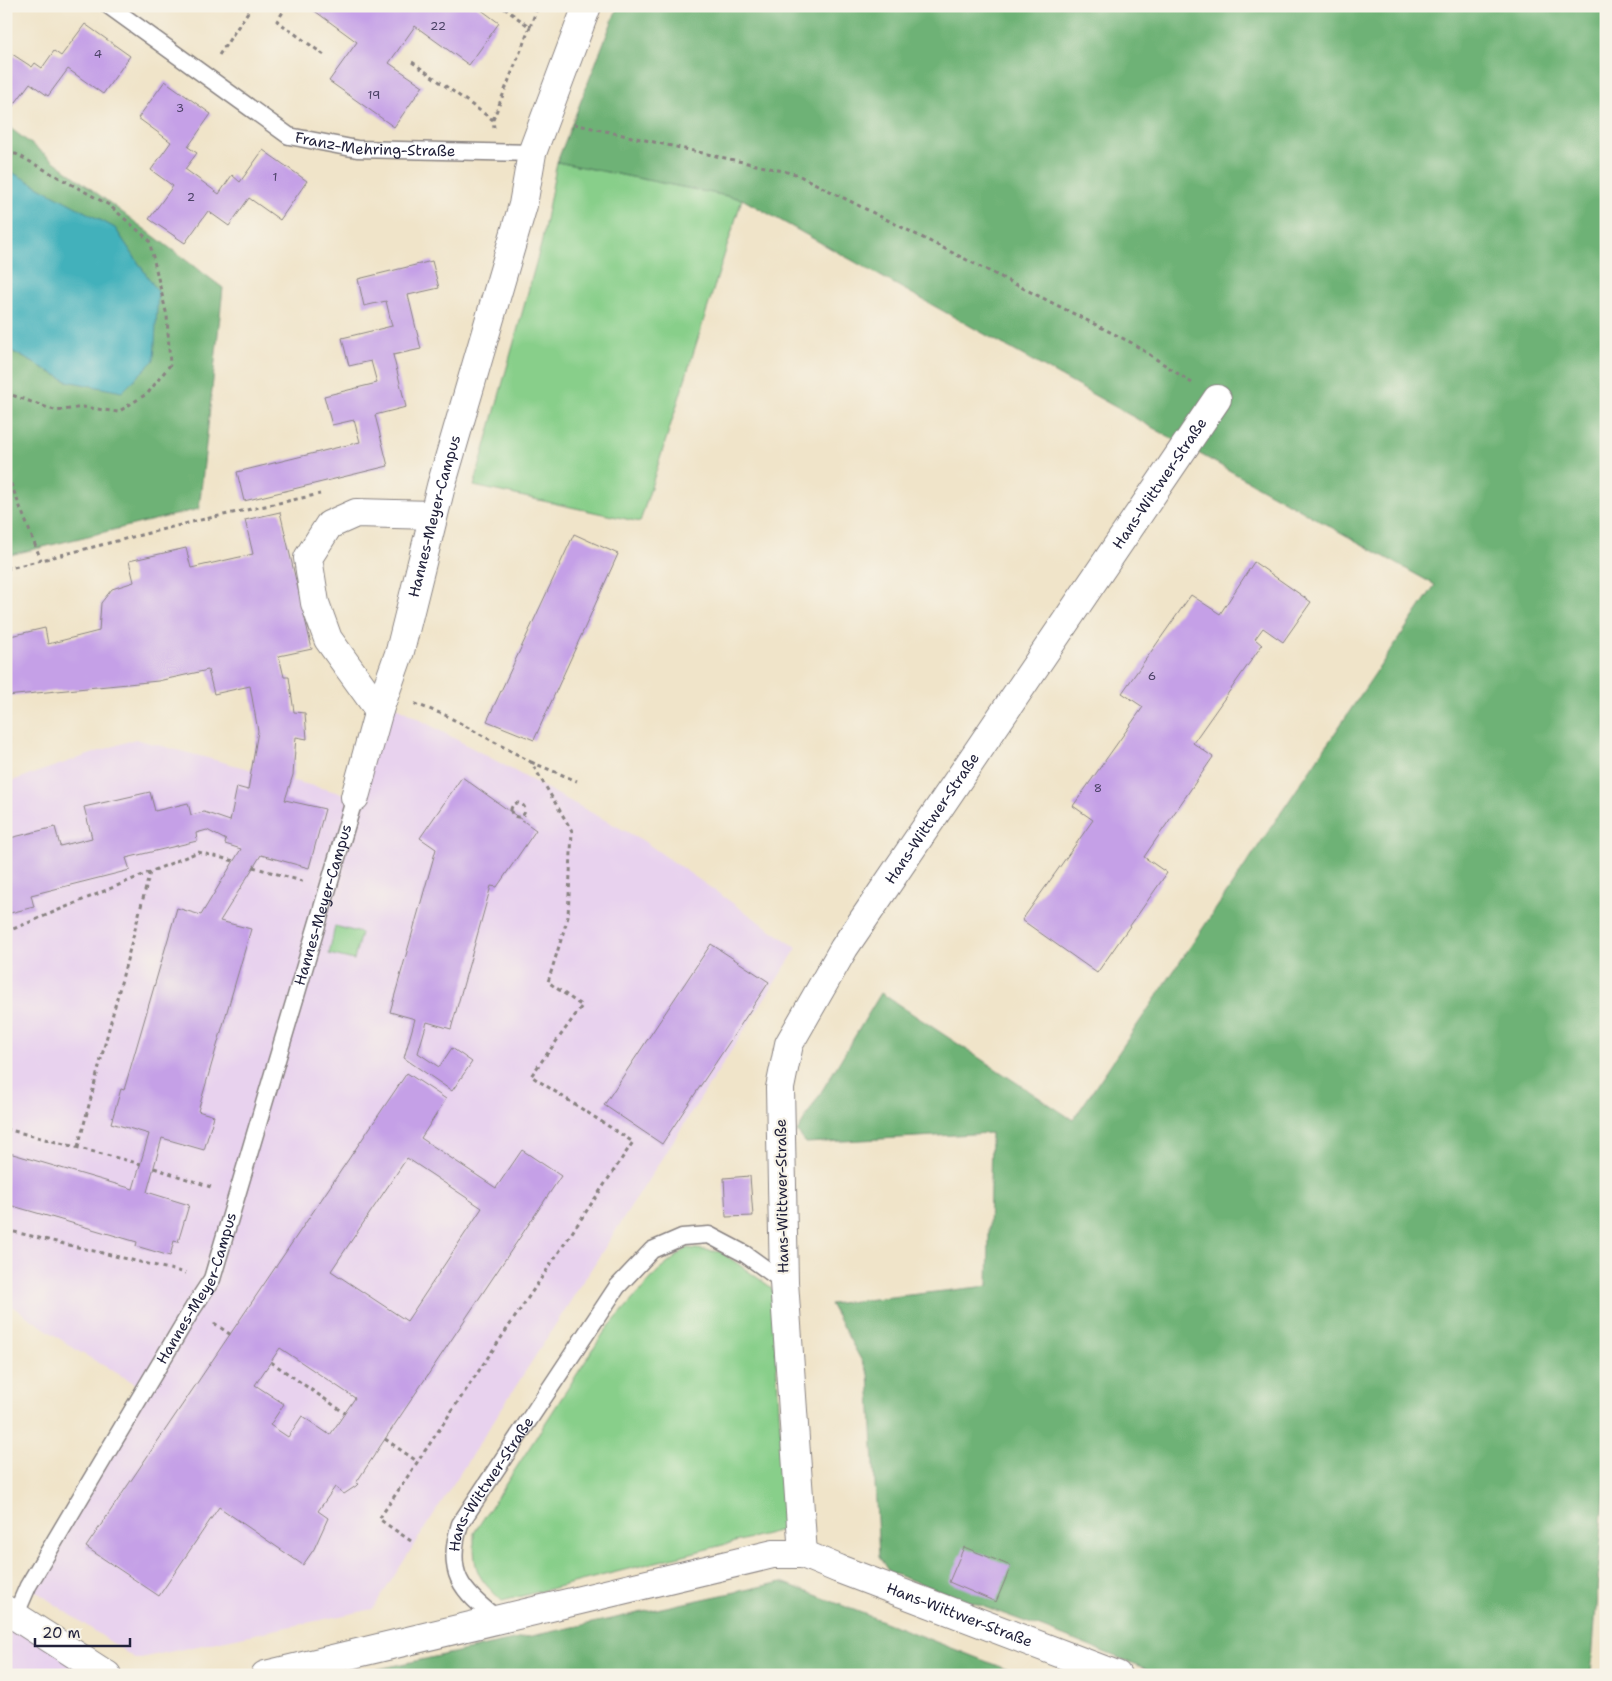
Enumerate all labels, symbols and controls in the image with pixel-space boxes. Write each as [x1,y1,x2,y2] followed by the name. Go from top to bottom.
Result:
[430,18,446,34] house number: 22
[94,46,102,62] house number: 4
[368,87,380,103] house number: 19
[176,100,184,116] house number: 3
[293,127,456,161] street label: Franz-Mehring-Straße
[272,169,278,185] house number: 1
[187,189,195,205] house number: 2
[1108,414,1211,553] street label: Hans-Wittwer-Straße
[404,433,465,600] street label: Hannes-Meyer-Campus
[1148,668,1156,684] house number: 6
[880,749,984,888] street label: Hans-Wittwer-Straße
[1094,780,1102,796] house number: 8
[290,822,356,988] street label: Hannes-Meyer-Campus
[771,1119,793,1273] street label: Hans-Wittwer-Straße
[152,1210,241,1368] street label: Hannes-Meyer-Campus
[444,1413,538,1553] street label: Hans-Wittwer-Straße
[883,1578,1035,1652] street label: Hans-Wittwer-Straße
[35,1616,130,1648] scale bar
[42,1623,81,1643] text: 20 m

